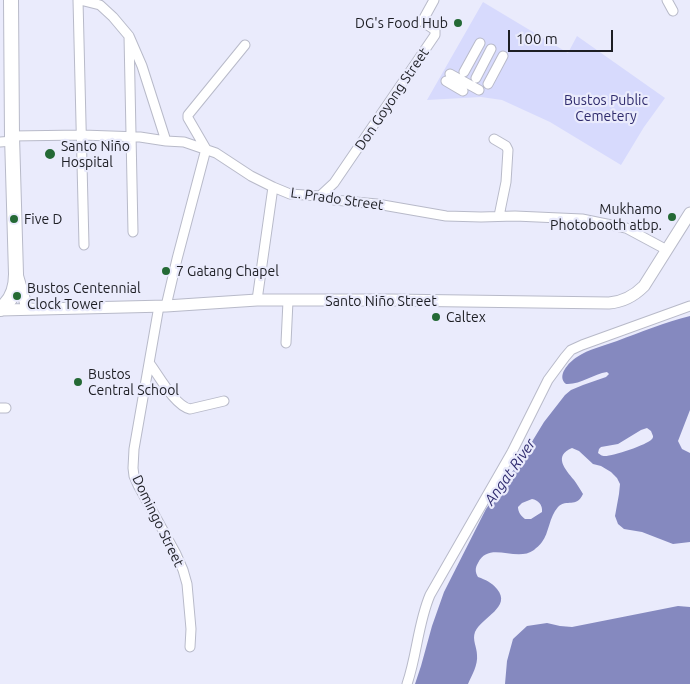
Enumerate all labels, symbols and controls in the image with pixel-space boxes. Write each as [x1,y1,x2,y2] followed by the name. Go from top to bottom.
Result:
[355,15,448,31] place label: DG's Food Hub
[452,17,464,29] marker: DG's Food Hub
[510,20,615,52] scale bar
[516,30,558,47] text: 100 m
[351,45,433,153] street label: Don Goyong Street
[564,92,648,124] park label: Bustos Public Cemetery
[61,138,130,170] place label: Santo Niño Hospital
[43,147,57,161] marker: Santo Niño Hospital
[289,184,385,214] street label: L. Prado Street
[550,201,662,233] place label: Mukhamo Photobooth atbp.
[24,211,62,227] place label: Five D
[666,211,678,223] marker: Mukhamo Photobooth atbp.
[8,213,20,225] marker: Five D
[176,263,279,279] place label: 7 Gatang Chapel
[160,265,172,277] marker: 7 Gatang Chapel
[27,280,141,312] place label: Bustos Centennial Clock Tower
[11,290,23,302] marker: Bustos Centennial Clock Tower
[325,293,437,309] street label: Santo Niño Street
[446,309,486,325] place label: Caltex
[430,311,442,323] marker: Caltex
[88,366,179,398] place label: Bustos Central School
[72,376,84,388] marker: Bustos Central School
[481,435,539,509] water label: Angat River
[129,472,187,570] street label: Domingo Street

